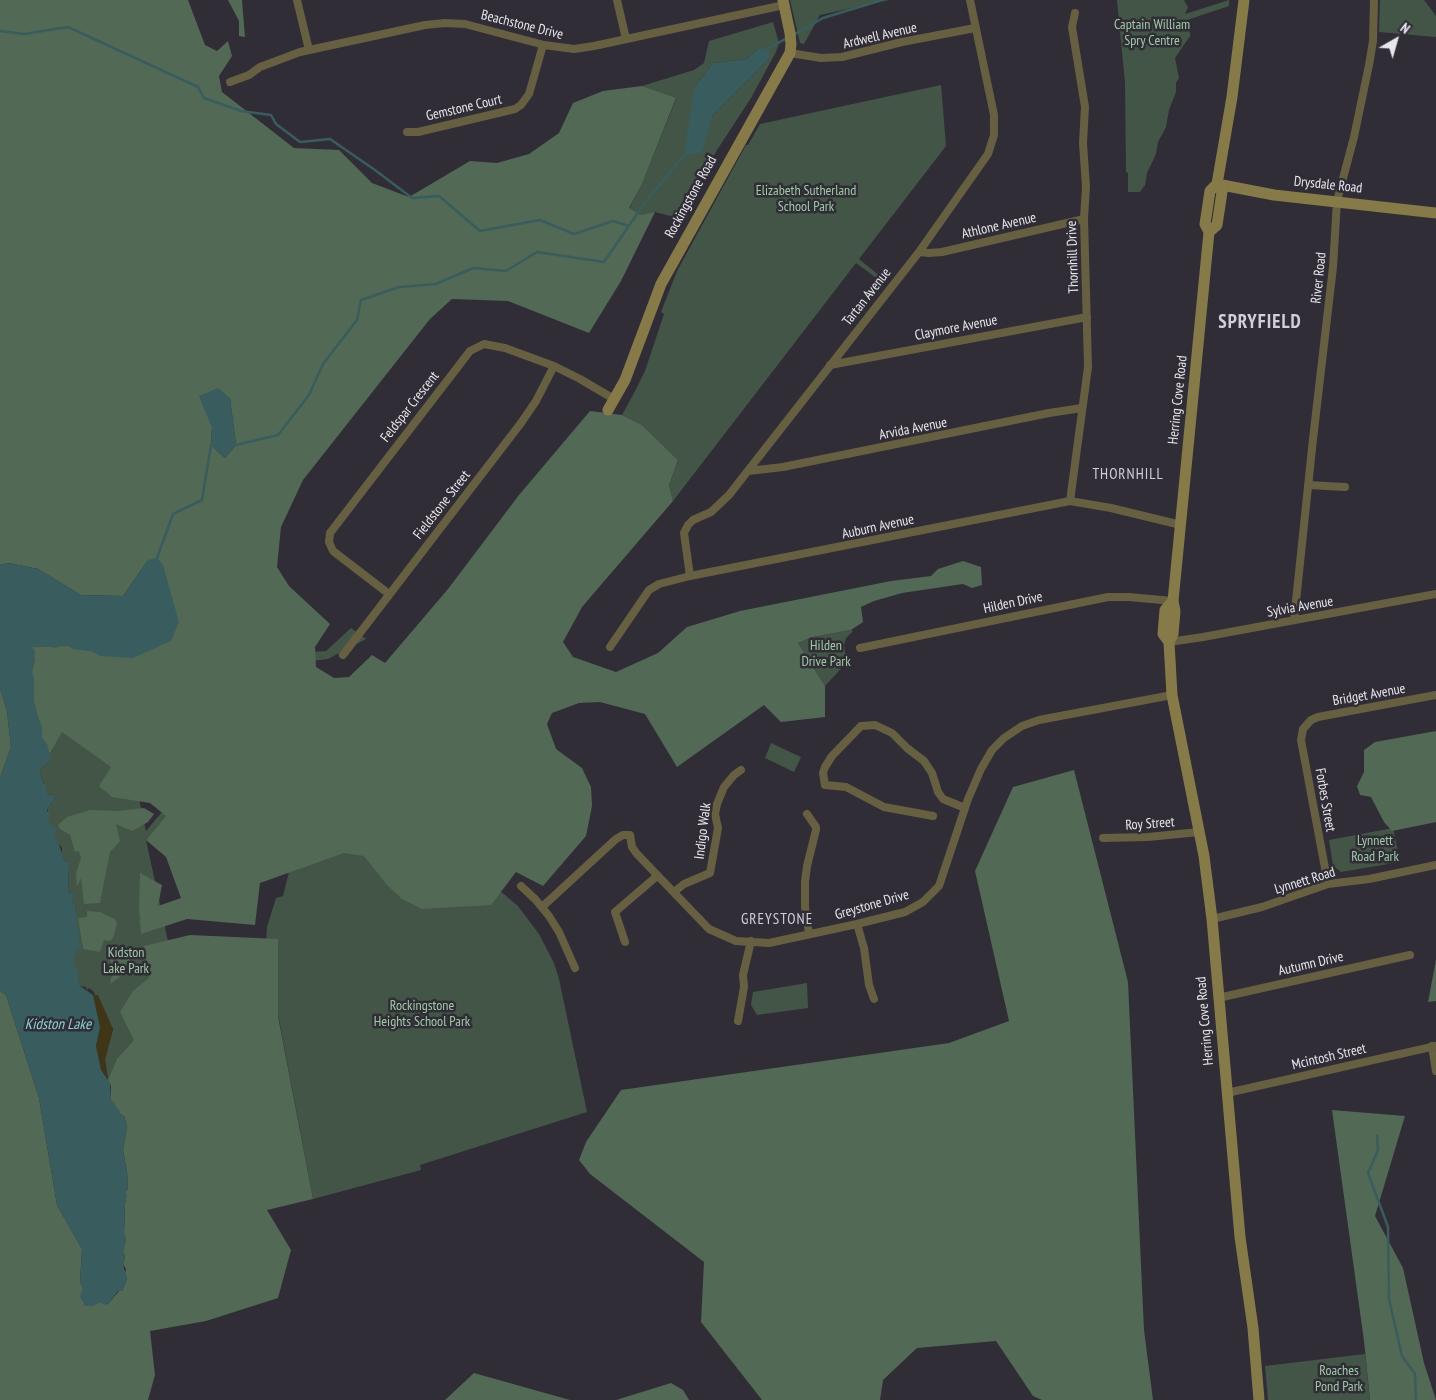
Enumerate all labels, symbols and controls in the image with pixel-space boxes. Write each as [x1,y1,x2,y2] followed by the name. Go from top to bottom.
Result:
[479,7,565,43] street label: Beachstone Drive
[1371,15,1421,65] north arrow
[1114,17,1190,49] park label: Captain William Spry Centre
[841,19,919,53] street label: Ardwell Avenue
[1397,19,1414,38] text: N
[424,91,504,125] street label: Gemstone Court
[662,153,720,241] street label: Rockingstone Road
[1293,173,1363,197] street label: Drysdale Road
[756,183,856,216] park label: Elizabeth Sutherland School Park
[960,209,1038,243] street label: Athlone Avenue
[1063,220,1083,294] street label: Thornhill Drive
[1308,251,1330,305] street label: River Road
[839,265,895,329] street label: Tartan Avenue
[913,312,999,344] street label: Claymore Avenue
[1217,312,1303,334] district label: SPRYFIELD
[1165,355,1191,445] street label: Herring Cove Road
[377,368,443,446] street label: Feldspar Crescent
[878,414,948,444] street label: Arvida Avenue
[1091,466,1165,484] district label: THORNHILL
[410,467,474,543] street label: Fieldstone Street
[840,511,916,543] street label: Auburn Avenue
[982,589,1044,617] street label: Hilden Drive
[1266,593,1334,621] street label: Sylvia Avenue
[801,638,851,670] park label: Hilden Drive Park
[1331,680,1407,710] street label: Bridget Avenue
[1311,767,1339,833] street label: Forbes Street
[691,802,715,860] street label: Indigo Walk
[1125,814,1175,834] street label: Roy Street
[1351,833,1399,866] park label: Lynnett Road Park
[1273,864,1337,898] street label: Lynnett Road
[833,886,911,924] street label: Greystone Drive
[740,911,814,929] district label: GREYSTONE
[103,945,149,978] park label: Kidston Lake Park
[1277,948,1345,980] street label: Autumn Drive
[1193,976,1217,1066] street label: Herring Cove Road
[374,998,470,1030] park label: Rockingstone Heights School Park
[25,1016,91,1034] water label: Kidston Lake
[1290,1040,1368,1074] street label: Mcintosh Street
[1315,1363,1363,1395] park label: Roaches Pond Park

